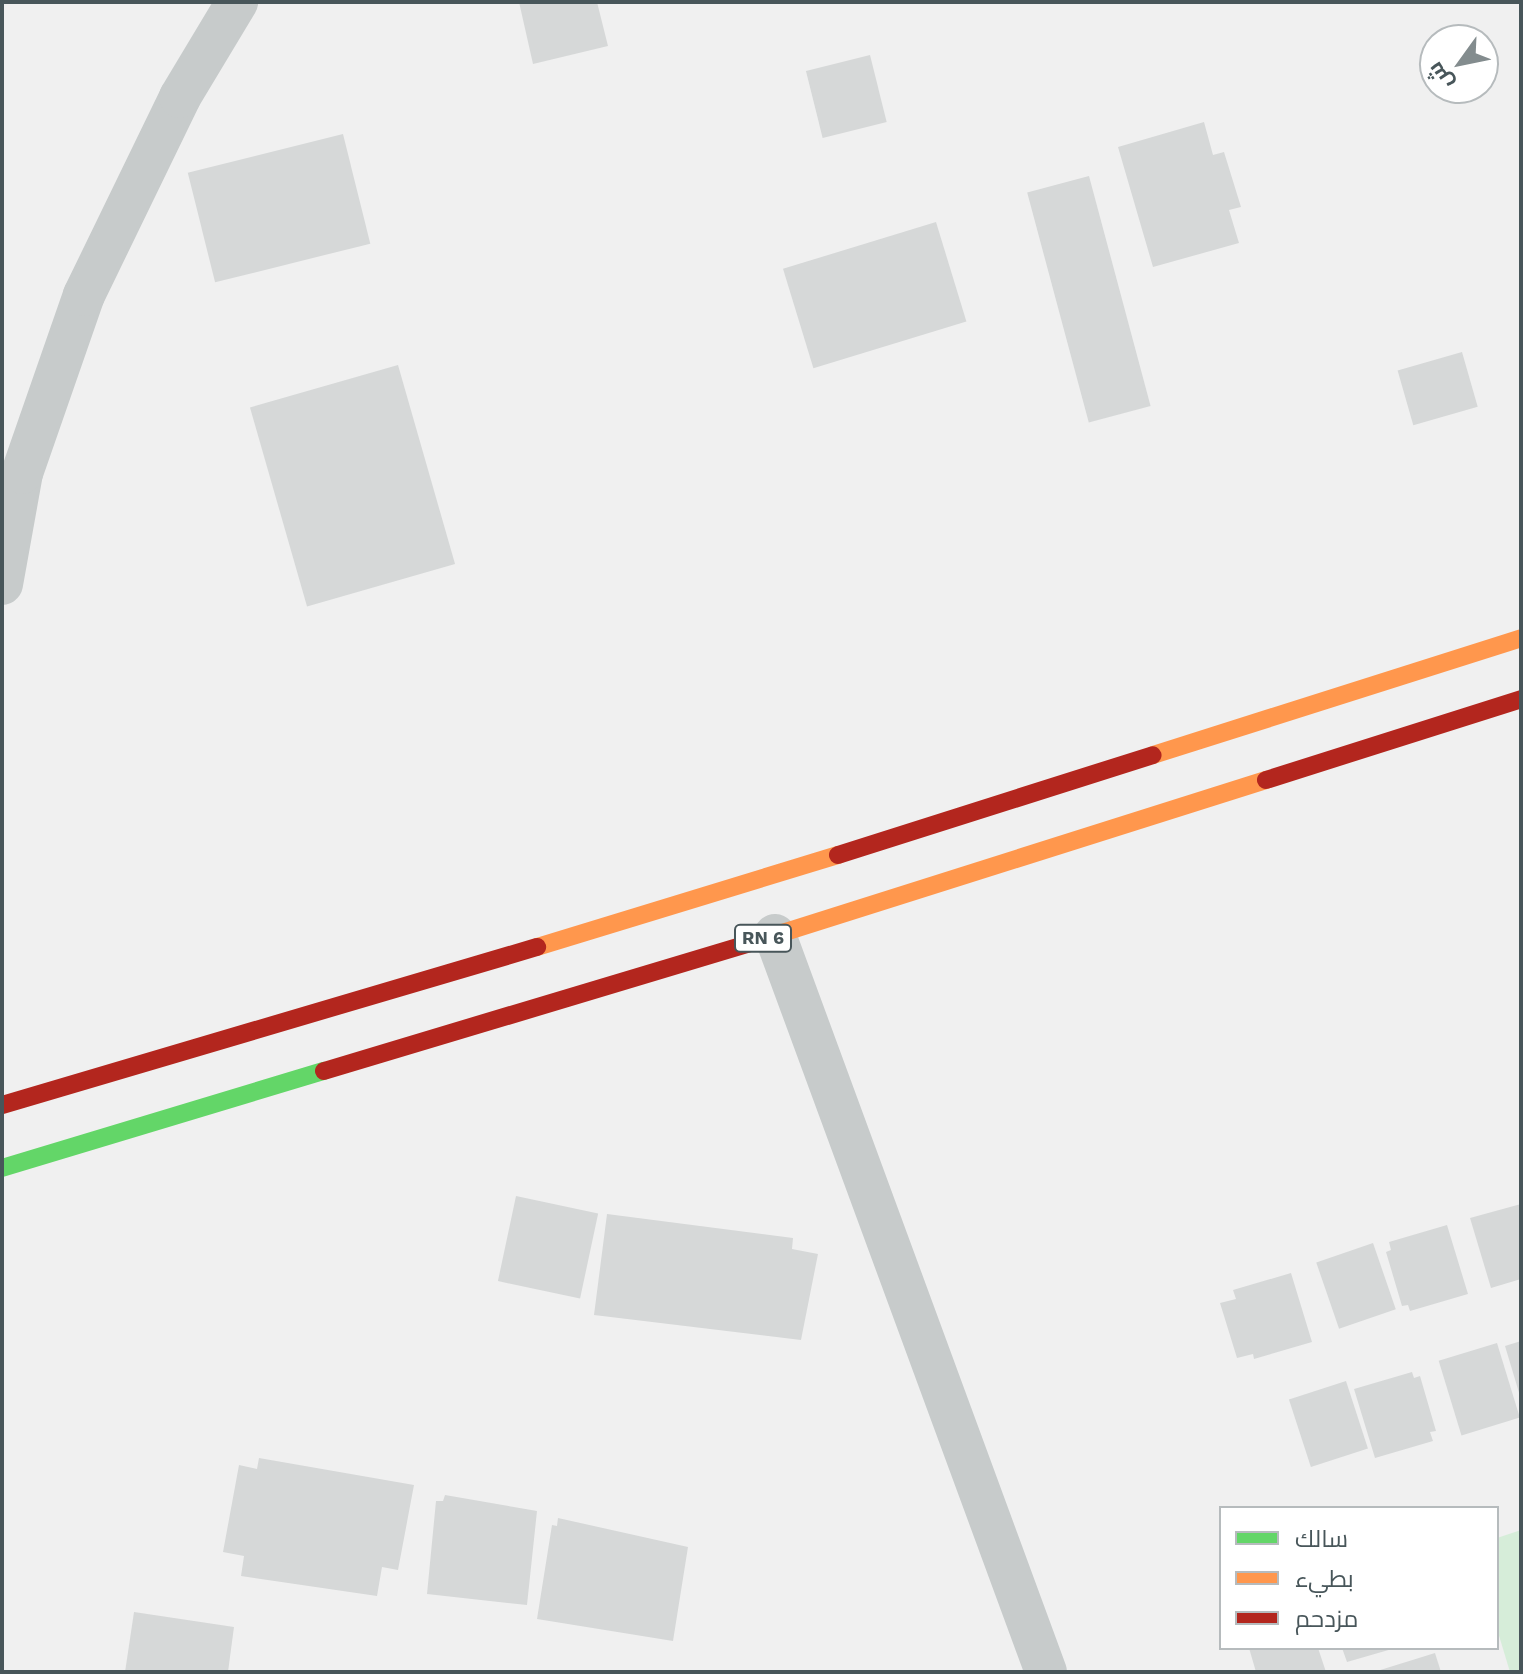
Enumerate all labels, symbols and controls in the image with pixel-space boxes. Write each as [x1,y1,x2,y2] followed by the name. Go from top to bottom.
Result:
[1419,24,1499,104] north arrow
[1422,58,1458,95] text: ش
[733,924,793,952] road number: RN 6
[1219,1506,1499,1650] legend
[1295,1525,1348,1553] text: سالك
[1295,1565,1354,1593] text: بطيء
[1295,1605,1358,1633] text: مزدحم

